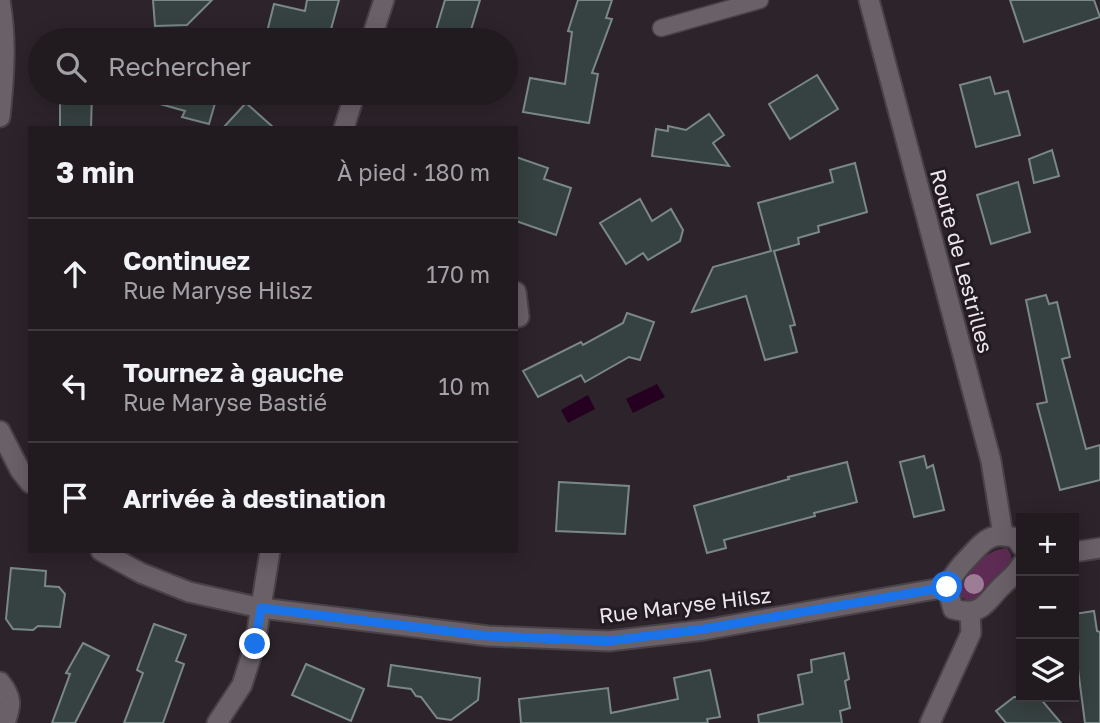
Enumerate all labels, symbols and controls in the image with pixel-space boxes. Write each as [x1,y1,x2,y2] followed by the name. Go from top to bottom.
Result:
[28,28,518,105] search box
[52,48,90,86] icon: search
[108,51,251,82] text: Rechercher
[56,154,134,190] text: 3 min
[337,158,490,186] text: À pied · 180 m
[925,166,999,356] street label: Route de Lestrilles
[123,245,250,276] text: Continuez
[56,255,94,293] icon: ahead
[426,260,490,288] text: 170 m
[123,276,313,304] text: Rue Maryse Hilsz
[123,357,344,388] text: Tournez à gauche
[56,367,94,405] icon: left
[438,372,490,400] text: 10 m
[123,388,327,416] text: Rue Maryse Bastié
[56,479,94,517] icon: arrive
[123,483,386,514] text: Arrivée à destination
[1016,513,1079,702] map controls
[1016,513,1079,576] button: +
[931,571,962,602] route start
[1016,576,1079,639] button: −
[597,582,773,628] street label: Rue Maryse Hilsz
[239,628,270,659] route end
[1016,639,1079,702] button: layers

